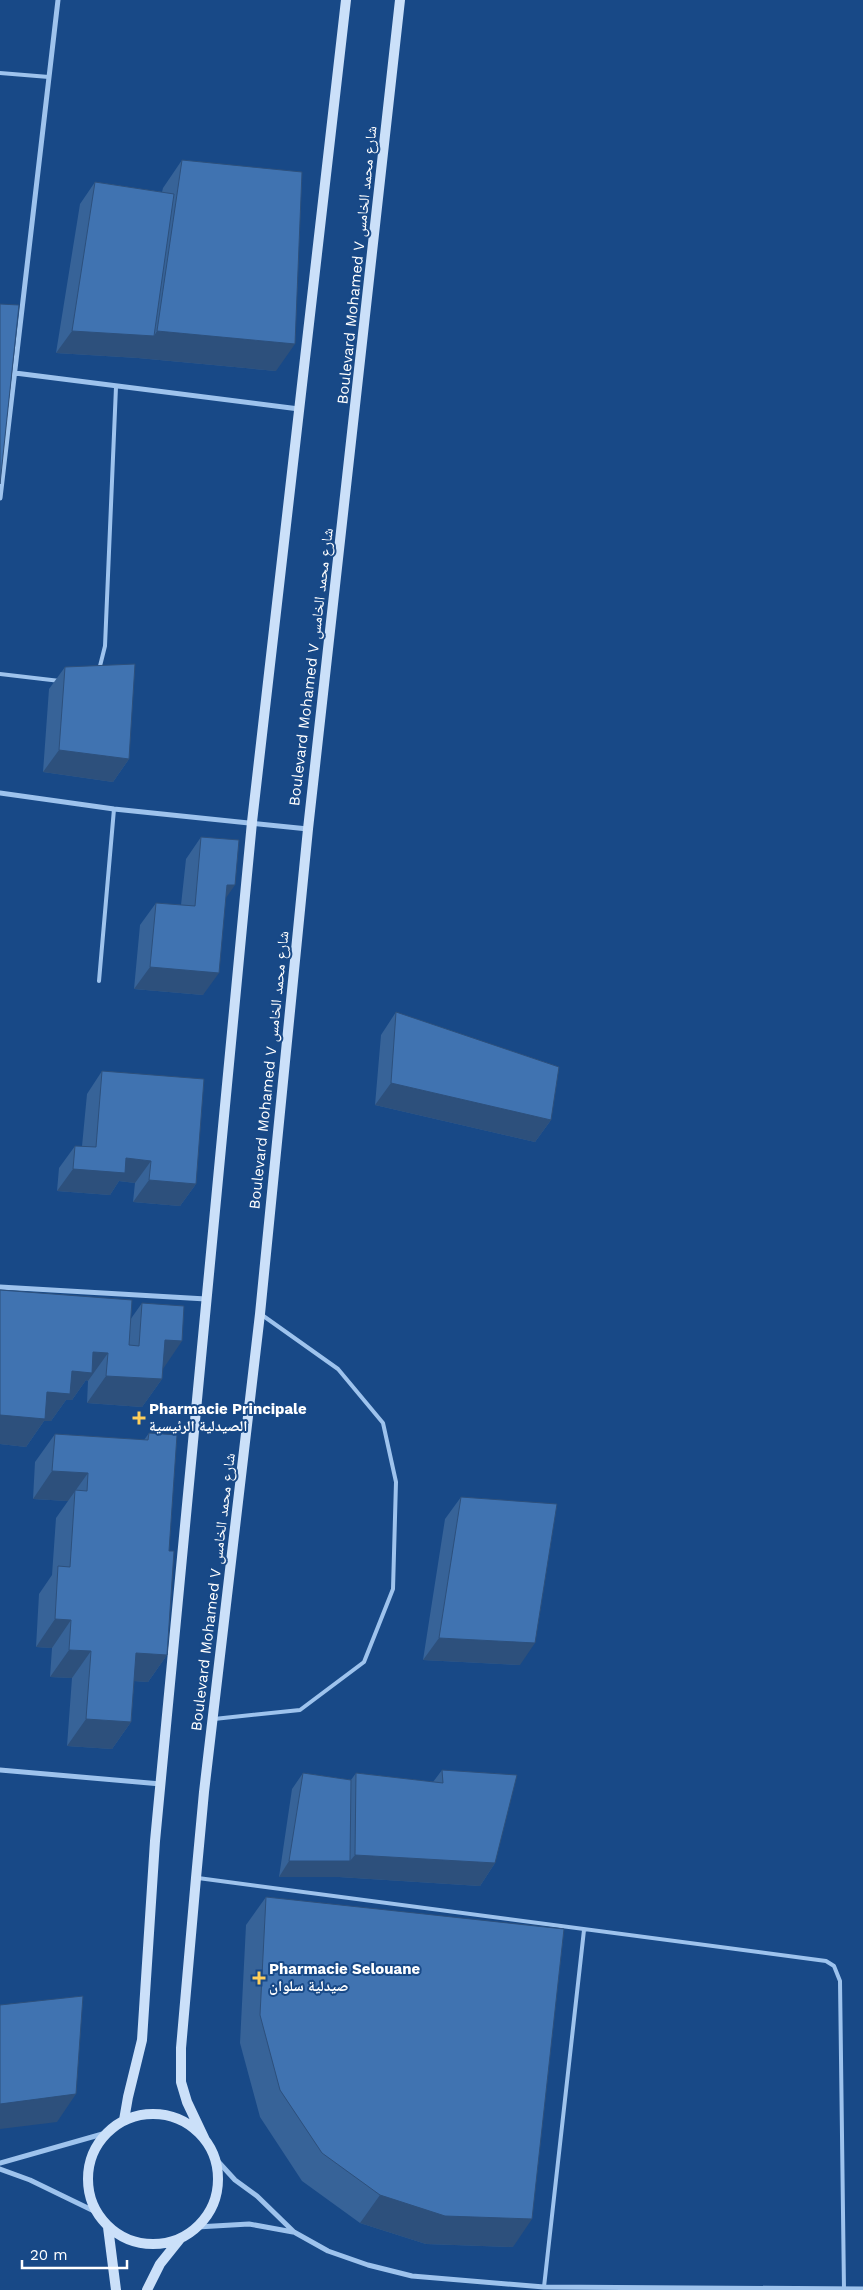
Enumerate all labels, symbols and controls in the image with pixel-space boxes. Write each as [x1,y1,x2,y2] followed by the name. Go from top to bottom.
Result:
[333,125,382,405] street label: Boulevard Mohamed V شارع محمد الخامس
[285,527,338,807] street label: Boulevard Mohamed V شارع محمد الخامس
[245,930,294,1210] street label: Boulevard Mohamed V شارع محمد الخامس
[149,1400,307,1435] place label: Pharmacie Principale الصيدلية الرئيسية
[133,1412,145,1424] marker: Pharmacie Principale الصيدلية الرئيسية
[187,1452,240,1732] street label: Boulevard Mohamed V شارع محمد الخامس
[269,1960,421,1995] place label: Pharmacie Selouane صيدلية سلوان
[253,1972,265,1984] marker: Pharmacie Selouane صيدلية سلوان
[22,2238,128,2270] scale bar
[30,2246,68,2264] text: 20 m

